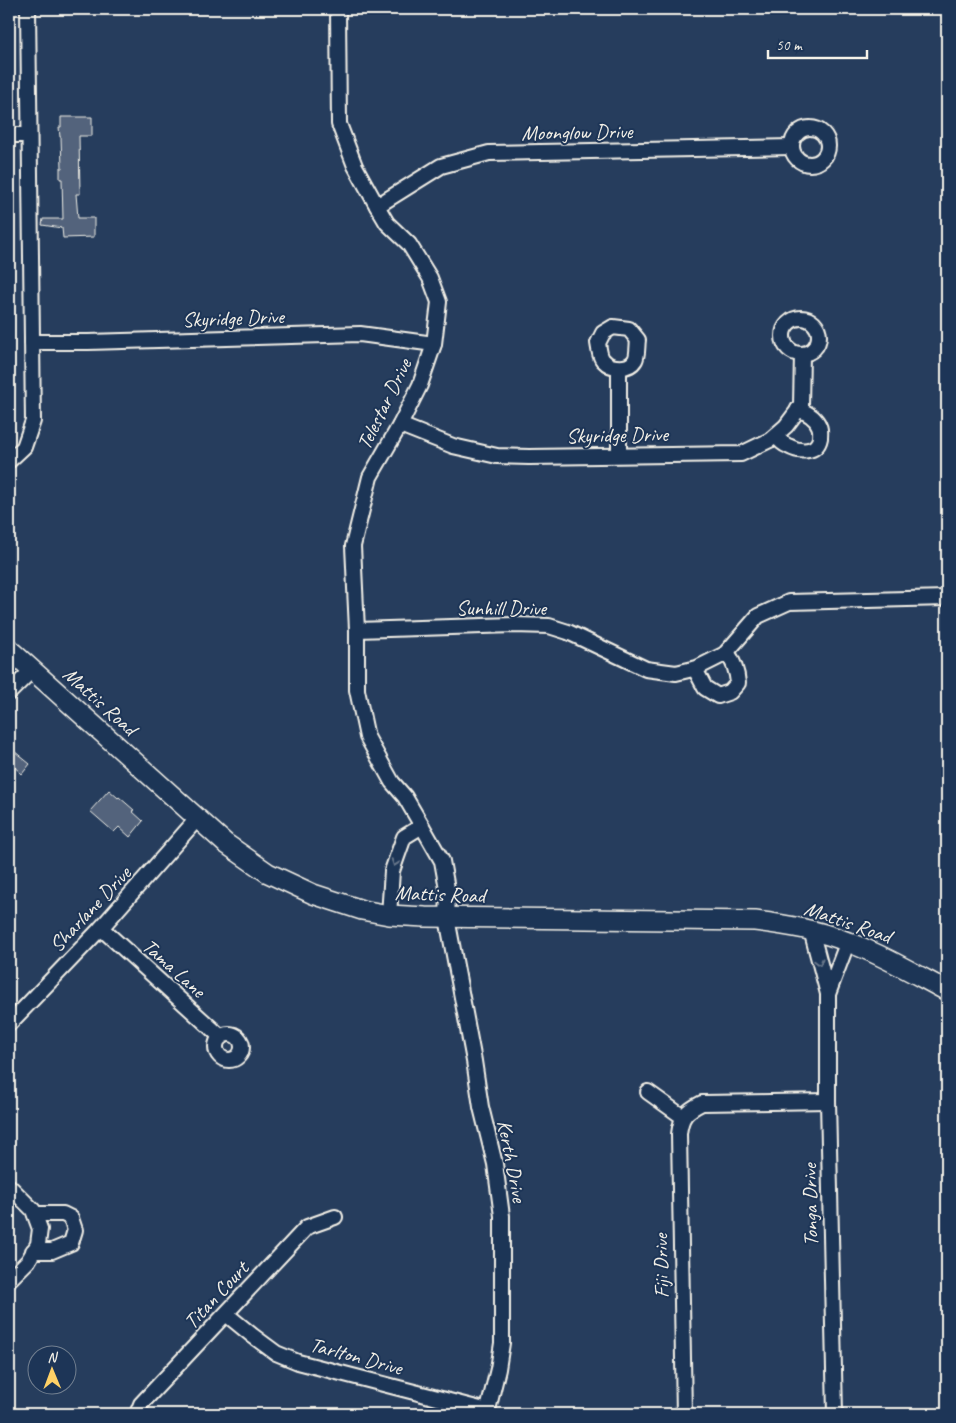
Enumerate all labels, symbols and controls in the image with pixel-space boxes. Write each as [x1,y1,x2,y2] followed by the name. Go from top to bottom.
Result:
[768,28,867,60] scale bar
[776,36,803,55] text: 50 m
[521,118,634,146] street label: Moonglow Drive
[182,303,286,333] street label: Skyridge Drive
[351,353,418,454] street label: Telestar Drive
[566,421,670,449] street label: Skyridge Drive
[456,595,548,621] street label: Sunhill Drive
[58,661,145,743] street label: Mattis Road
[391,858,401,866] one-way arrow
[44,860,137,957] street label: Sharlane Drive
[394,879,489,909] street label: Mattis Road
[801,895,898,950] street label: Mattis Road
[137,933,213,1005] street label: Tama Lane
[814,958,824,966] one-way arrow
[491,1118,533,1205] street label: Kerth Drive
[796,1161,824,1247] street label: Tonga Drive
[647,1231,675,1298] street label: Fiji Drive
[178,1254,255,1334] street label: Titan Court
[307,1331,407,1381] street label: Tarlton Drive
[28,1346,78,1396] north arrow
[47,1349,59,1366] text: N

